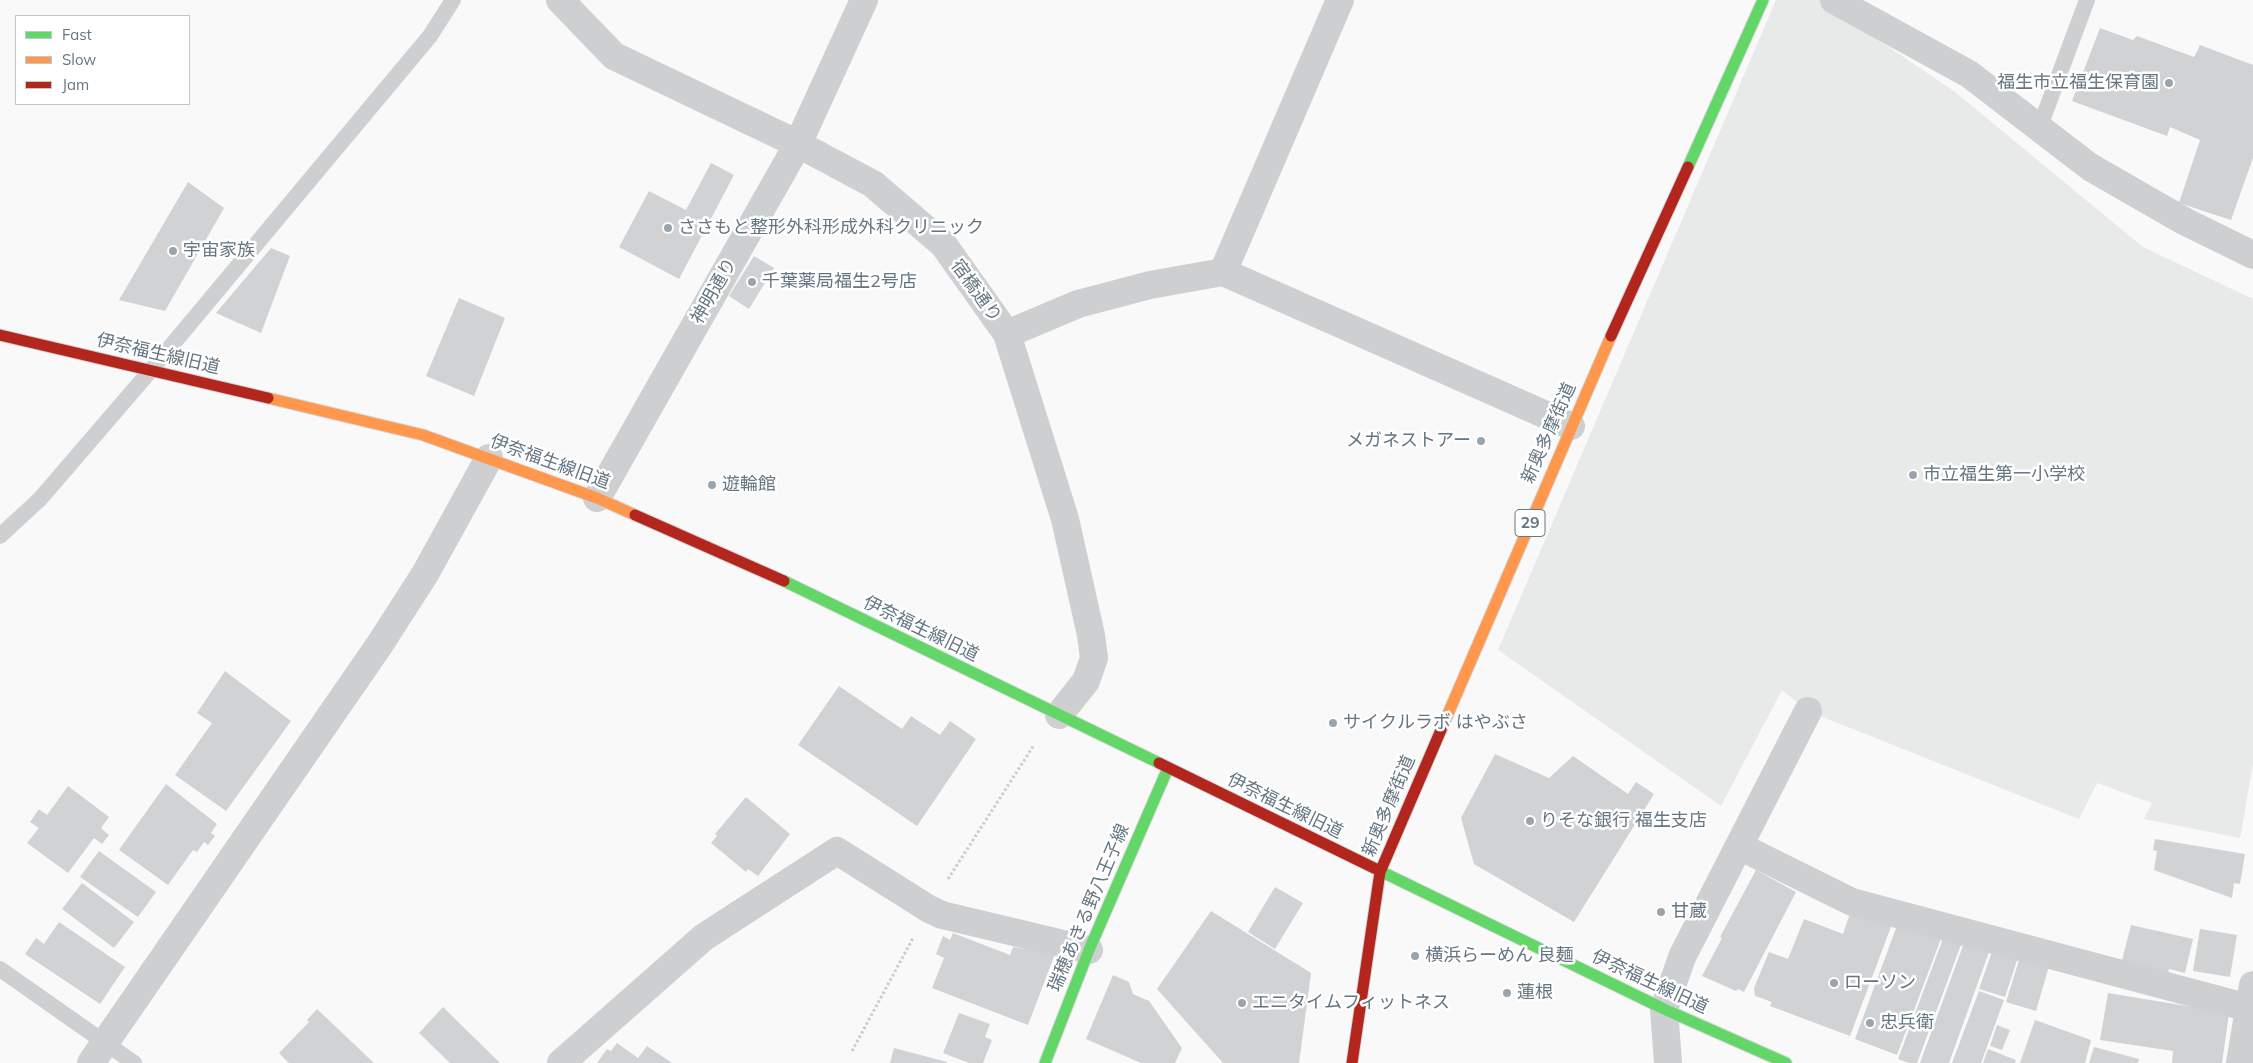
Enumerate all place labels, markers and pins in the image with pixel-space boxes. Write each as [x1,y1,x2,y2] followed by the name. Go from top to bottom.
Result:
[1997,72,2159,94] place label: 福生市立福生保育園
[2163,77,2175,89] marker: 福生市立福生保育園
[678,217,984,239] place label: ささもと整形外科形成外科クリニック
[662,222,674,234] marker: ささもと整形外科形成外科クリニック
[183,240,255,262] place label: 宇宙家族
[167,245,179,257] marker: 宇宙家族
[762,271,917,293] place label: 千葉薬局福生2号店
[746,276,758,288] marker: 千葉薬局福生2号店
[1346,430,1471,452] place label: メガネストアー
[1475,435,1487,447] marker: メガネストアー
[1923,464,2085,486] place label: 市立福生第一小学校
[1907,469,1919,481] marker: 市立福生第一小学校
[722,474,776,496] place label: 遊輪館
[706,479,718,491] marker: 遊輪館
[1343,712,1528,734] place label: サイクルラボ はやぶさ
[1327,717,1339,729] marker: サイクルラボ はやぶさ
[1540,810,1707,832] place label: りそな銀行 福生支店
[1524,815,1536,827] marker: りそな銀行 福生支店
[1671,901,1707,923] place label: 甘蔵
[1655,906,1667,918] marker: 甘蔵
[1425,945,1574,967] place label: 横浜らーめん 良麺
[1409,950,1421,962] marker: 横浜らーめん 良麺
[1844,972,1916,994] place label: ローソン
[1828,977,1840,989] marker: ローソン
[1517,982,1553,1004] place label: 蓮根
[1501,987,1513,999] marker: 蓮根
[1252,992,1450,1014] place label: エニタイムフィットネス
[1236,997,1248,1009] marker: エニタイムフィットネス
[1880,1012,1934,1034] place label: 忠兵衛
[1864,1017,1876,1029] marker: 忠兵衛

